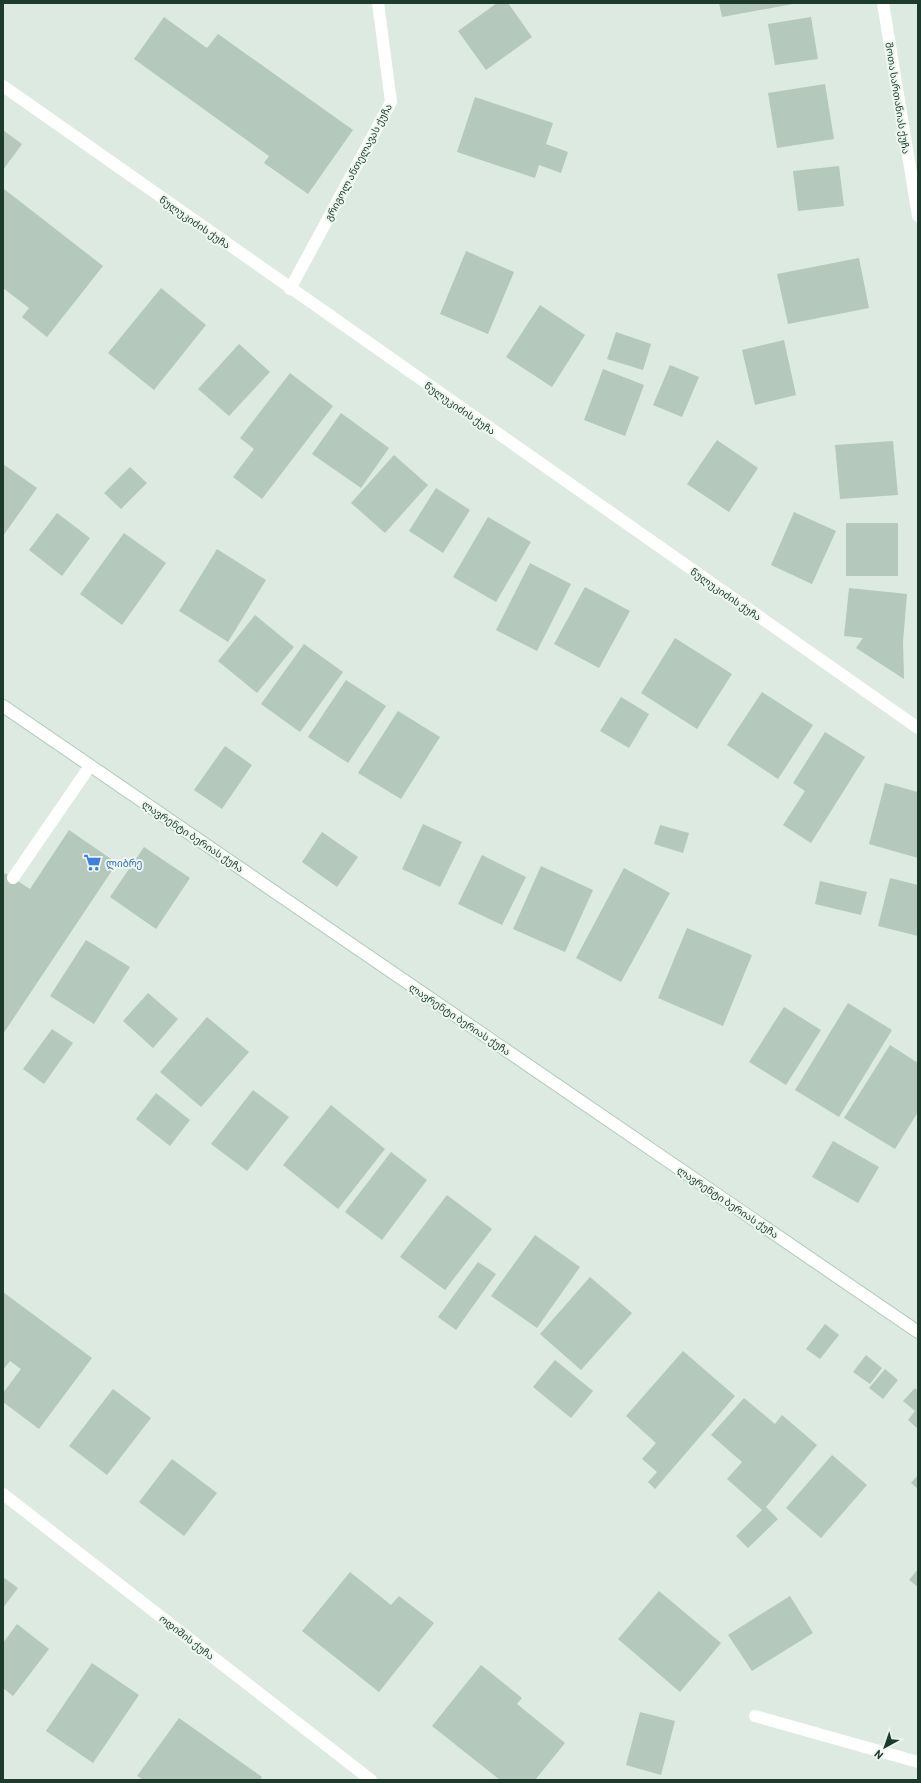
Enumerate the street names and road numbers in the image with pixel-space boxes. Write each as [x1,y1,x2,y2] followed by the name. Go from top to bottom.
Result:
[882,41,913,155] street label: შოთა სართანიას ქუჩა
[322,101,395,223] street label: გრიგოლ ანთელავას ქუჩა
[157,193,233,252] street label: წულუკიძის ქუჩა
[422,379,498,438] street label: წულუკიძის ქუჩა
[688,565,764,624] street label: წულუკიძის ქუჩა
[140,798,246,875] street label: ლავრენტი ბერიას ქუჩა
[407,981,513,1058] street label: ლავრენტი ბერიას ქუჩა
[675,1164,781,1241] street label: ლავრენტი ბერიას ქუჩა
[157,1612,217,1663] street label: ოდიშის ქუჩა

